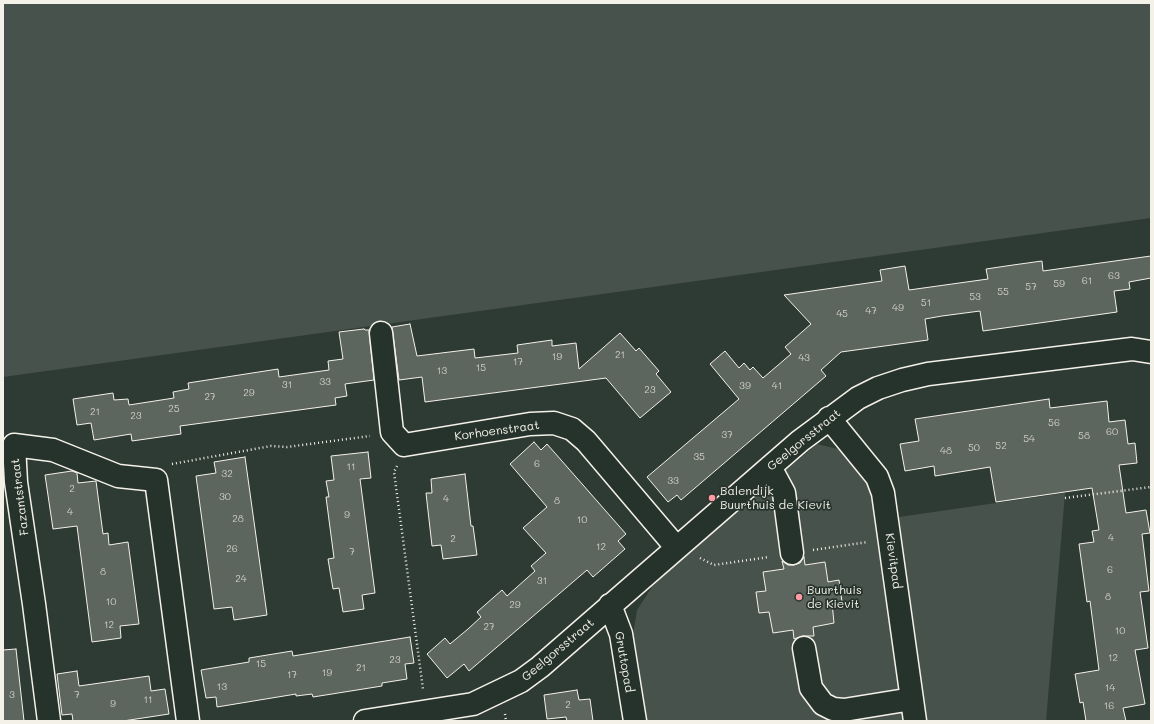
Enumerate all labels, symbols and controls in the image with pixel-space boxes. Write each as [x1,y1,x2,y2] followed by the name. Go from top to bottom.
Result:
[1108,270,1120,282] house number: 63
[1082,275,1092,287] house number: 61
[1053,278,1065,290] house number: 59
[1025,281,1037,293] house number: 57
[997,286,1009,298] house number: 55
[969,291,981,303] house number: 53
[921,297,931,309] house number: 51
[892,302,904,314] house number: 49
[865,305,877,317] house number: 47
[836,308,848,320] house number: 45
[615,349,625,361] house number: 21
[552,351,562,363] house number: 19
[798,352,810,364] house number: 43
[513,356,523,368] house number: 17
[476,362,486,374] house number: 15
[437,365,447,377] house number: 13
[319,376,331,388] house number: 33
[282,379,292,391] house number: 31
[739,380,751,392] house number: 39
[772,380,782,392] house number: 41
[644,384,656,396] house number: 23
[243,387,255,399] house number: 29
[204,391,216,403] house number: 27
[168,403,180,415] house number: 25
[90,406,100,418] house number: 21
[764,406,844,474] street label: Geelgorsstraat
[130,410,142,422] house number: 23
[1048,417,1060,429] house number: 56
[454,418,540,444] street label: Korhoenstraat
[1106,426,1118,438] house number: 60
[721,429,733,441] house number: 37
[1078,430,1090,442] house number: 58
[1023,433,1035,445] house number: 54
[995,440,1007,452] house number: 52
[968,442,980,454] house number: 50
[940,445,952,457] house number: 48
[693,451,705,463] house number: 35
[8,458,32,536] street label: Fazantstraat
[534,458,540,470] house number: 6
[347,461,355,473] house number: 11
[221,468,233,480] house number: 32
[667,475,679,487] house number: 33
[69,483,75,495] house number: 2
[720,484,831,512] place label: Balendijk Buurthuis de Kievit
[219,491,231,503] house number: 30
[443,493,449,505] house number: 4
[707,493,717,503] marker: Balendijk Buurthuis de Kievit
[554,495,560,507] house number: 8
[67,506,73,518] house number: 4
[344,509,350,521] house number: 9
[232,513,244,525] house number: 28
[577,514,587,526] house number: 10
[882,532,904,590] street label: Kievitpad
[1108,532,1114,544] house number: 4
[450,533,456,545] house number: 2
[596,541,606,553] house number: 12
[226,543,238,555] house number: 26
[349,546,355,558] house number: 7
[1107,564,1113,576] house number: 6
[100,566,106,578] house number: 8
[235,573,247,585] house number: 24
[537,575,547,587] house number: 31
[807,583,862,611] place label: Buurthuis de Kievit
[1105,591,1111,603] house number: 8
[794,592,804,602] marker: Buurthuis de Kievit
[106,596,116,608] house number: 10
[509,599,521,611] house number: 29
[519,616,597,684] street label: Geelgorsstraat
[104,619,114,631] house number: 12
[483,621,495,633] house number: 27
[1115,625,1125,637] house number: 10
[612,630,636,694] street label: Gruttopad
[1108,652,1118,664] house number: 12
[389,654,401,666] house number: 23
[256,658,266,670] house number: 15
[356,662,366,674] house number: 21
[322,667,332,679] house number: 19
[287,669,297,681] house number: 17
[217,681,227,693] house number: 13
[1105,682,1115,694] house number: 14
[9,689,15,701] house number: 3
[74,689,80,701] house number: 7
[144,694,152,706] house number: 11
[110,698,116,710] house number: 9
[565,699,571,711] house number: 2
[1104,700,1114,712] house number: 16

